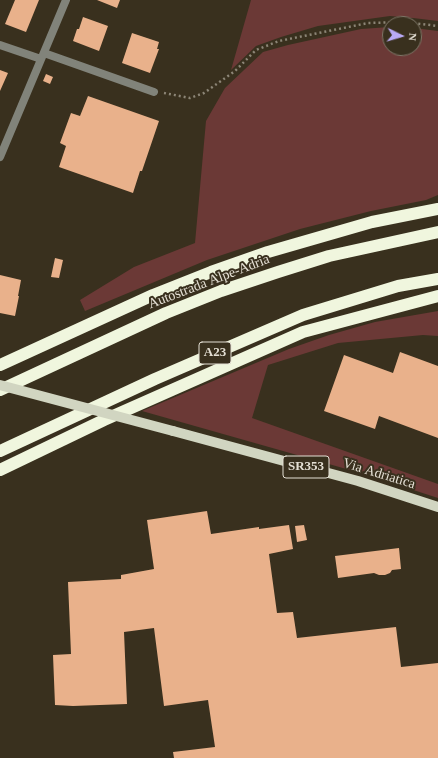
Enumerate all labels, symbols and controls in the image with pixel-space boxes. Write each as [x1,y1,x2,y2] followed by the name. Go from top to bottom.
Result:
[382,16,422,56] north arrow
[407,32,419,41] text: N
[146,251,272,313] street label: Autostrada Alpe-Adria
[199,342,231,364] road number: A23
[341,455,417,493] street label: Via Adriatica
[283,456,329,478] road number: SR353

